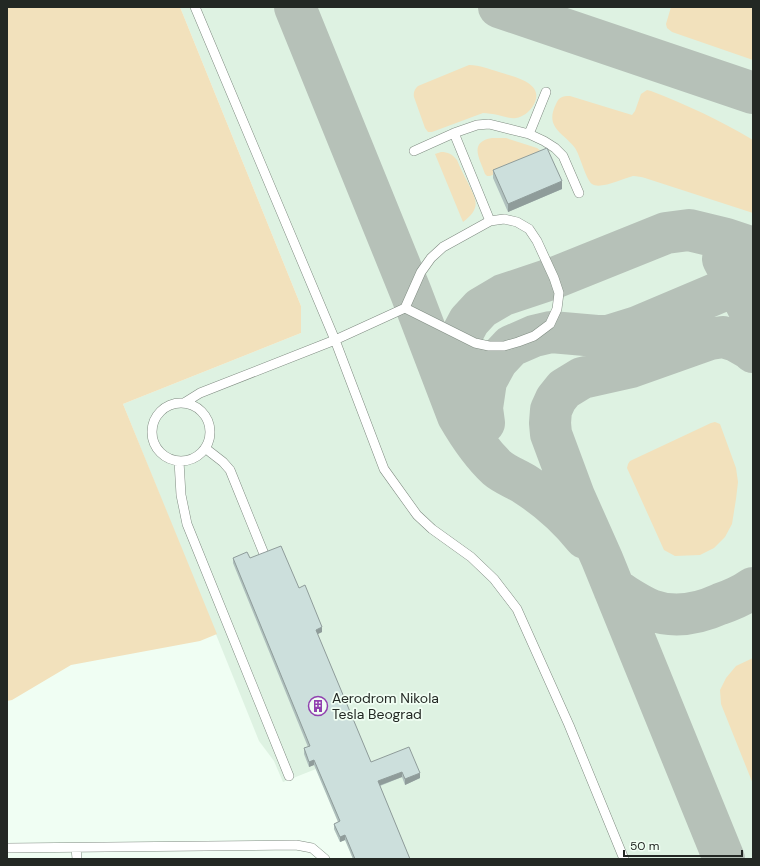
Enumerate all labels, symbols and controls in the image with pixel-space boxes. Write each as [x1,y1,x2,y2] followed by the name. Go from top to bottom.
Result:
[332,689,439,723] place label: Aerodrom Nikola Tesla Beograd
[307,695,329,717] building icon: Aerodrom Nikola Tesla Beograd
[624,832,742,858] scale bar
[630,838,659,854] text: 50 m

